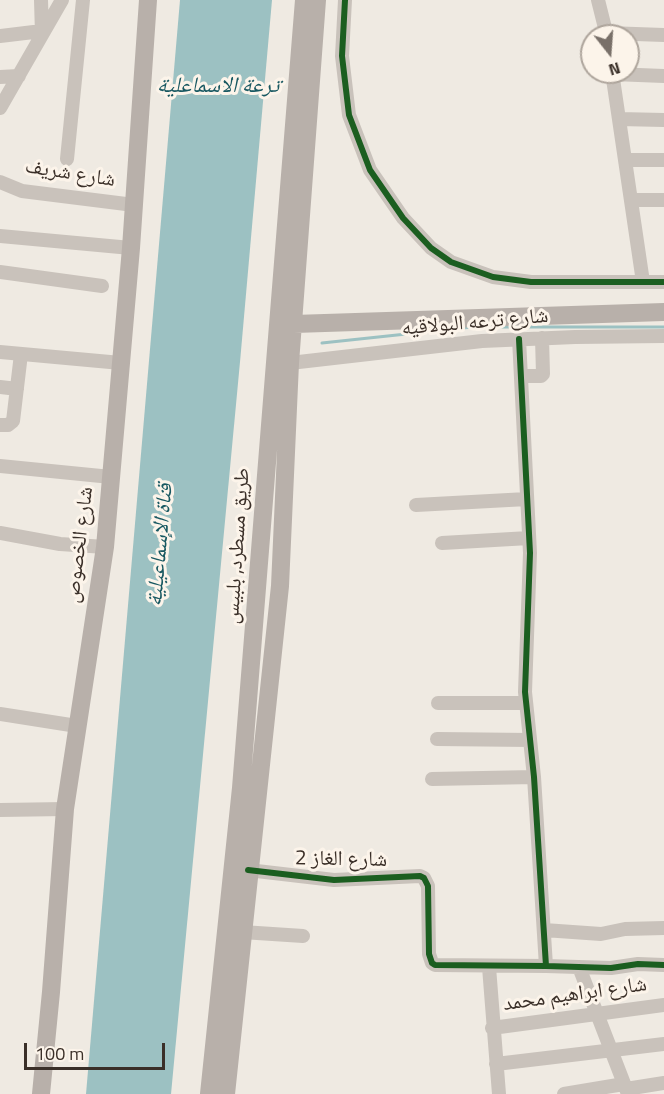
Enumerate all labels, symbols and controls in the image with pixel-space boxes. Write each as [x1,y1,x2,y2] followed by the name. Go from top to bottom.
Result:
[580,24,640,84] north arrow
[606,56,623,82] text: N
[157,74,279,100] water label: ترعة الاسماعلية
[23,154,117,194] street label: شارع شريف
[401,304,549,342] street label: شارع ترعه البولاقيه
[220,467,256,625] street label: طريق مسطرد, بلبيس
[142,483,180,607] water label: قناة الإسماعيلية
[60,485,100,605] street label: شارع الخصوص
[295,847,387,873] street label: شارع الغاز 2
[501,972,649,1018] street label: شارع ابراهيم محمد
[27,1031,168,1069] scale bar
[35,1040,84,1067] text: 100 m

